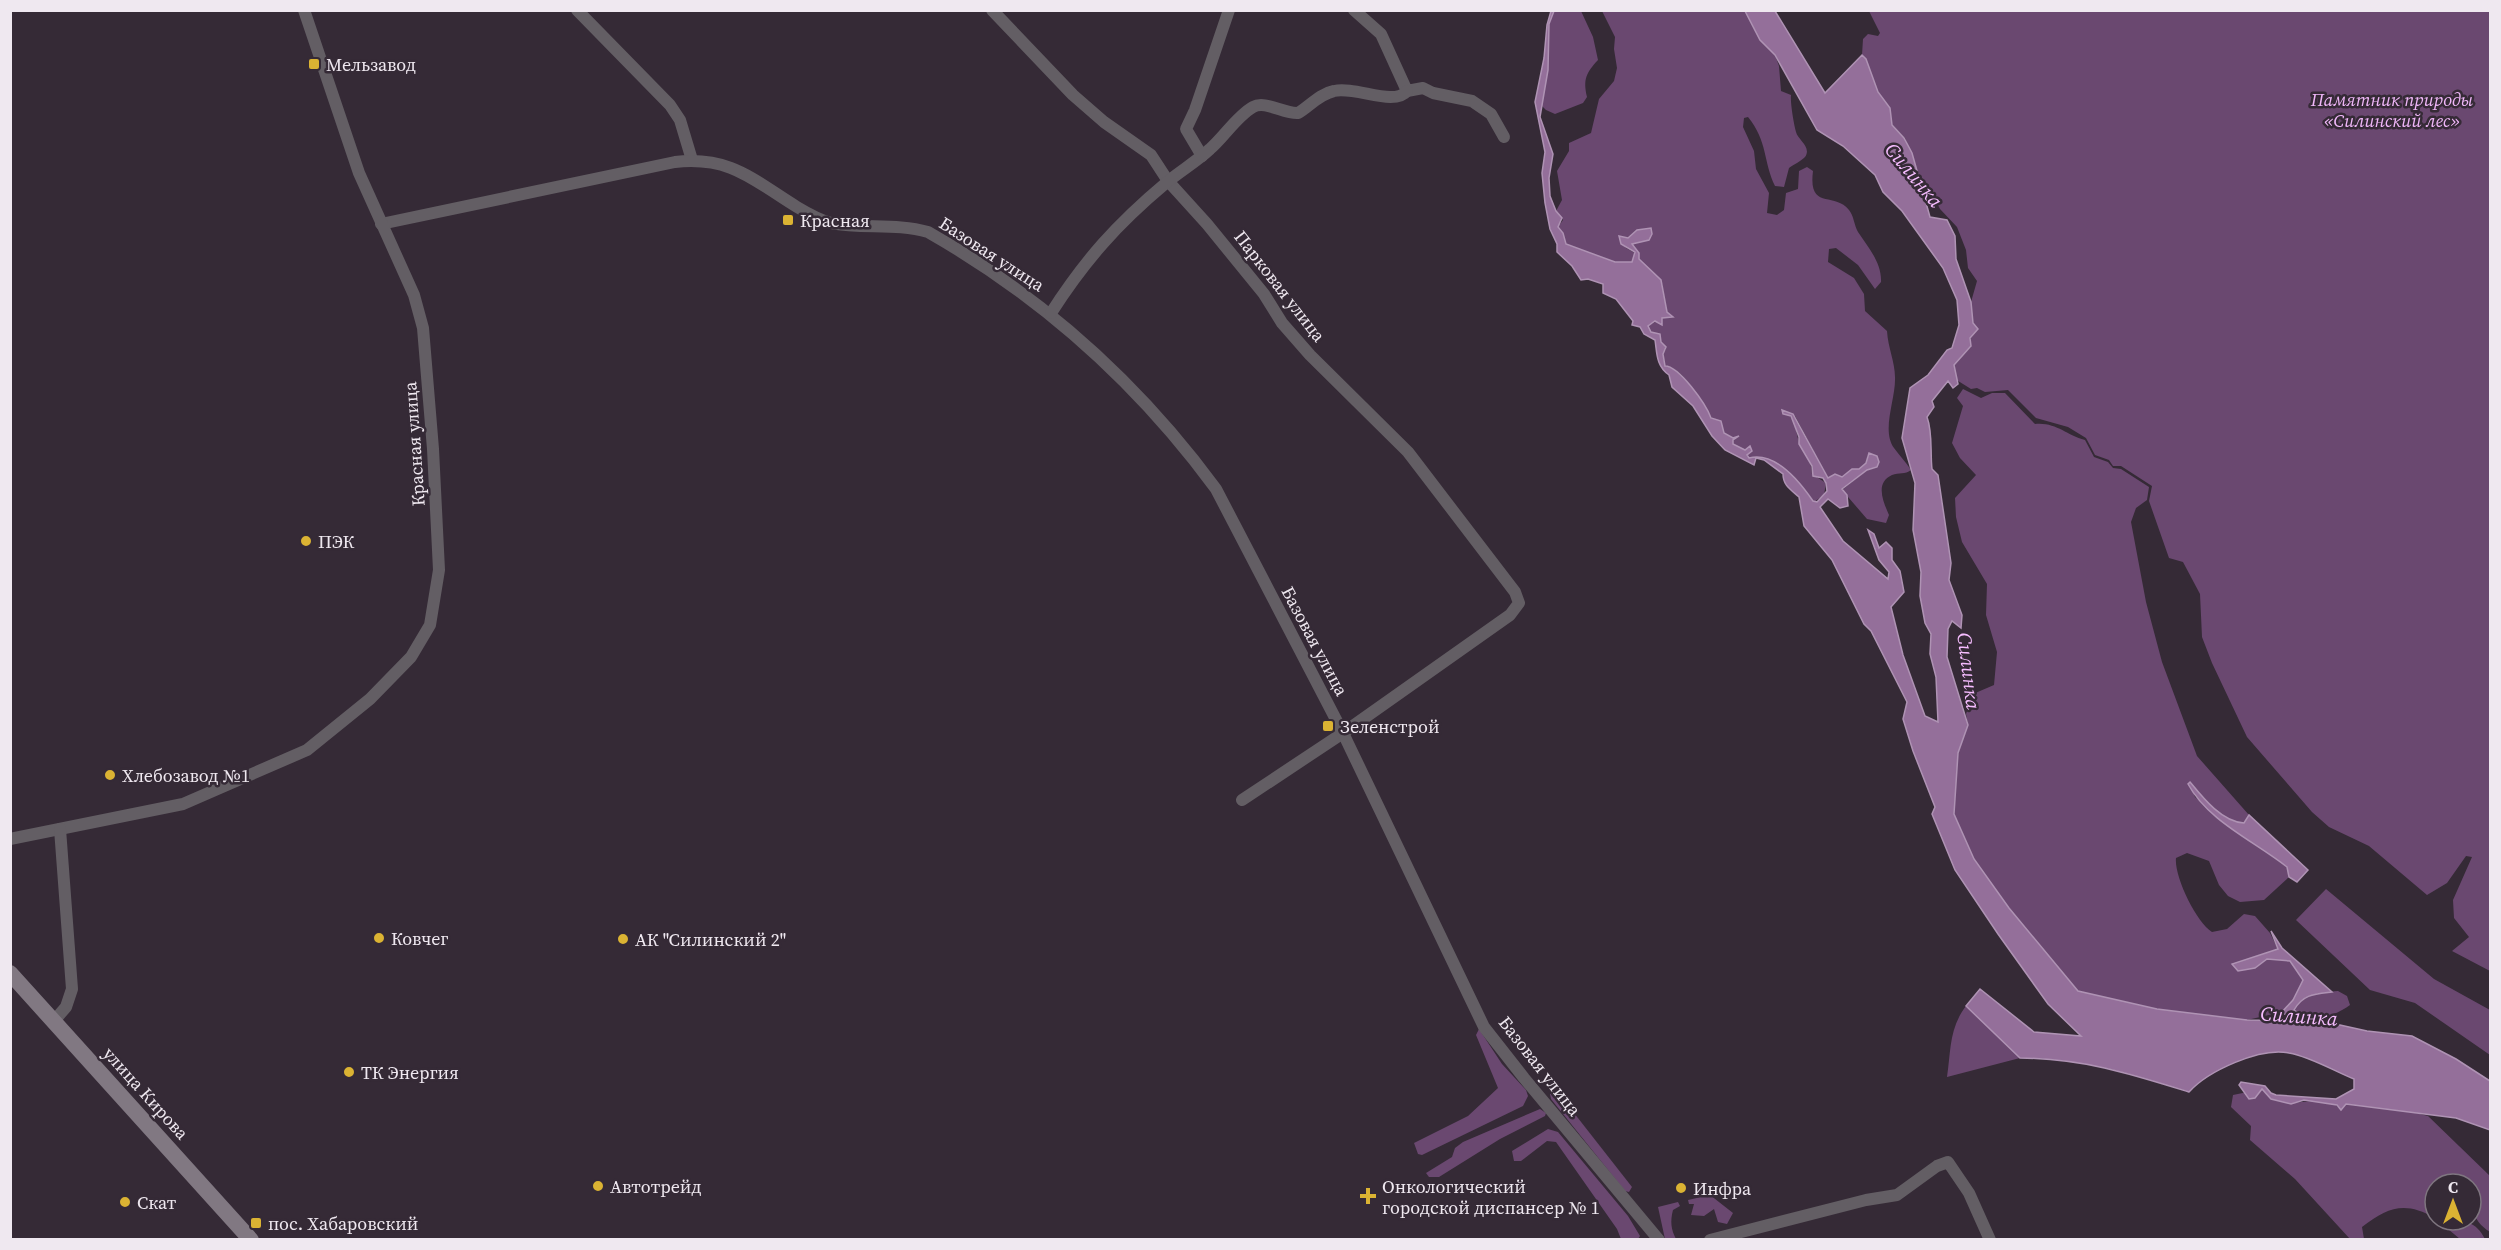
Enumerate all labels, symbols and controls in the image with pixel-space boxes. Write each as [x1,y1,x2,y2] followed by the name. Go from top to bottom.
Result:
[326,52,416,77] place label: Мельзавод
[307,57,321,71] marker: Мельзавод
[2310,87,2474,133] park label: Памятник природы «Силинский лес»
[1878,136,1950,214] water label: Силинка
[800,208,870,233] place label: Красная
[935,211,1050,298] street label: Базовая улица
[781,213,795,227] marker: Красная
[1229,225,1332,348] street label: Парковая улица
[397,380,431,507] street label: Красная улица
[318,529,355,554] place label: ПЭК
[299,534,313,548] marker: ПЭК
[1276,582,1355,701] street label: Базовая улица
[1950,631,1988,712] water label: Силинка
[1340,714,1440,739] place label: Зеленстрой
[1321,719,1335,733] marker: Зеленстрой
[122,763,250,788] place label: Хлебозавод №1
[103,768,117,782] marker: Хлебозавод №1
[391,926,448,951] place label: Ковчег
[635,927,786,952] place label: АК "Силинский 2"
[372,931,386,945] marker: Ковчег
[616,932,630,946] marker: АК "Силинский 2"
[2259,999,2339,1033] water label: Силинка
[1493,1011,1588,1122] street label: Базовая улица
[98,1041,195,1145] street label: улица Кирова
[361,1060,459,1085] place label: ТК Энергия
[342,1065,356,1079] marker: ТК Энергия
[2423,1172,2483,1232] north arrow
[610,1174,701,1199] place label: Автотрейд
[1382,1174,1600,1220] place label: Онкологический городской диспансер № 1
[1693,1176,1752,1201] place label: Инфра
[2448,1176,2458,1198] text: С
[591,1179,605,1193] marker: Автотрейд
[1674,1181,1688,1195] marker: Инфра
[1359,1187,1377,1205] marker: Онкологический городской диспансер № 1
[137,1190,177,1215] place label: Скат
[118,1195,132,1209] marker: Скат
[268,1211,418,1236] place label: пос. Хабаровский
[249,1216,263,1230] marker: пос. Хабаровский

